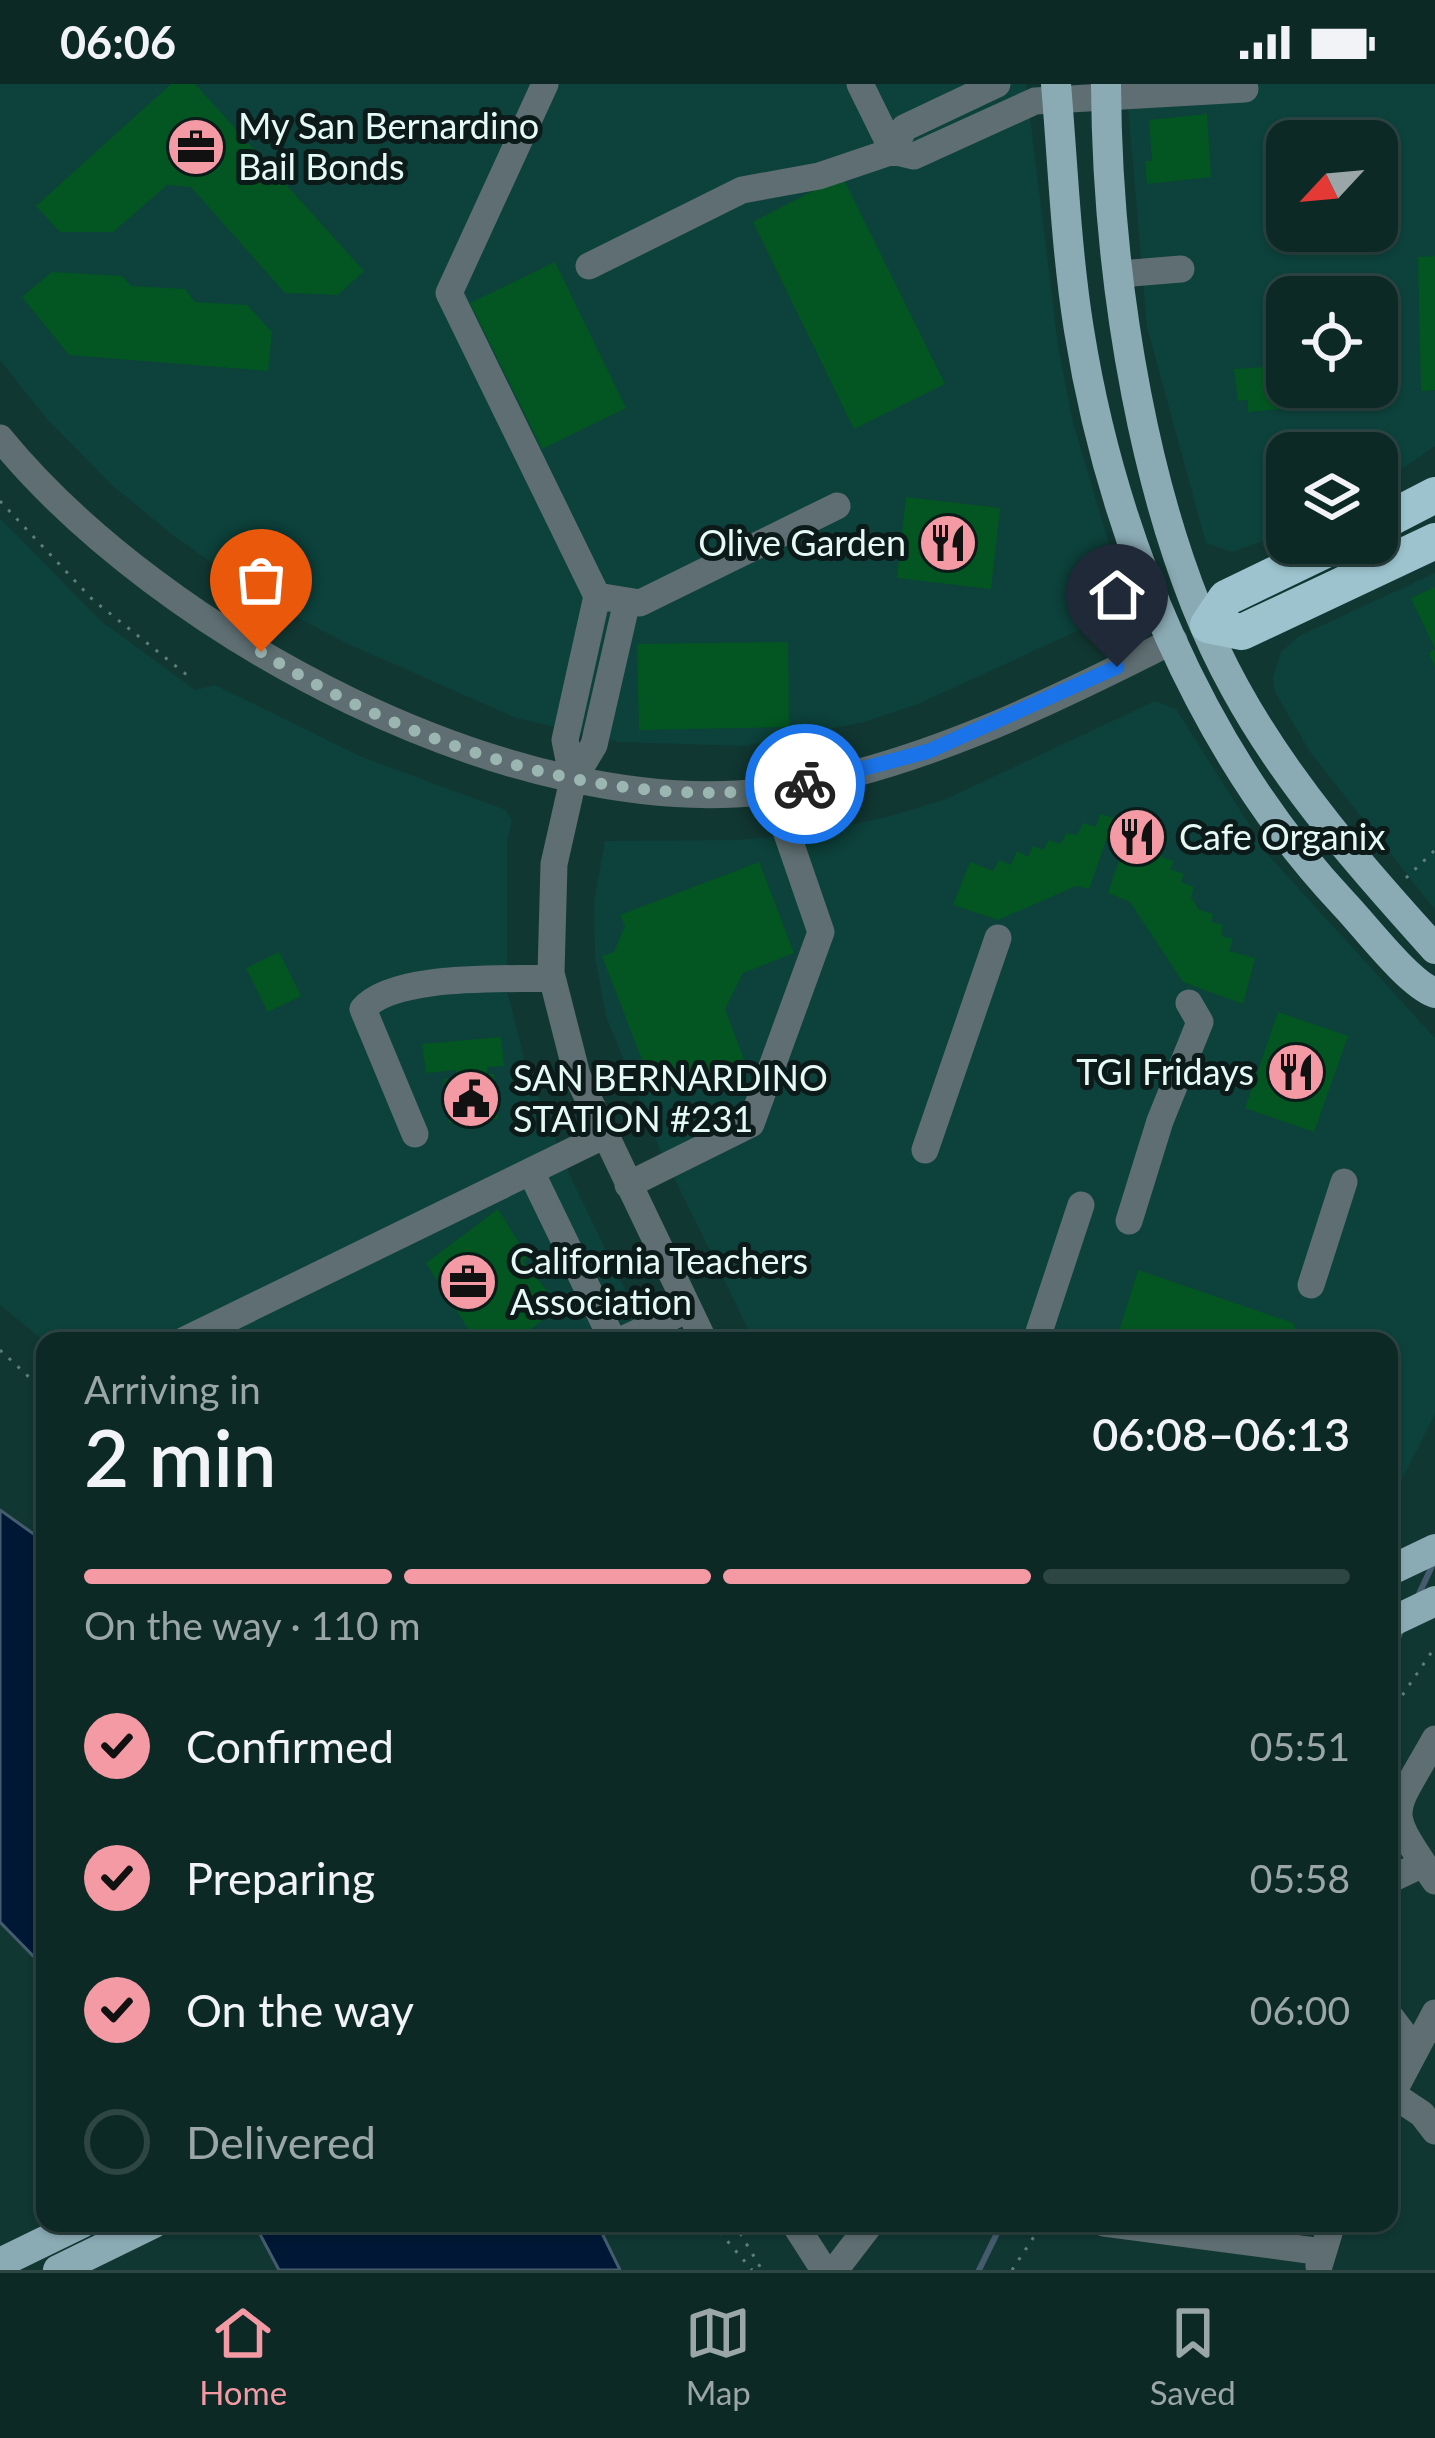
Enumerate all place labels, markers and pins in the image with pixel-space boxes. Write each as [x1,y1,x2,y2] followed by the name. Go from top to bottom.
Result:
[238,103,539,188] place label: My San Bernardino Bail Bonds
[165,116,227,178] office icon: My San Bernardino Bail Bonds
[917,512,979,574] restaurant icon: Olive Garden
[698,520,906,564] place label: Olive Garden
[210,529,312,652] pin
[1066,544,1168,667] pin
[1106,806,1168,868] restaurant icon: Cafe Organix
[1179,814,1385,858] place label: Cafe Organix
[1265,1041,1327,1103] restaurant icon: TGI Fridays
[1076,1049,1254,1093] place label: TGI Fridays
[513,1055,828,1140] place label: SAN BERNARDINO STATION #231
[440,1068,502,1130] public building icon: SAN BERNARDINO STATION #231
[510,1238,808,1323] place label: California Teachers Association
[437,1251,499,1313] office icon: California Teachers Association

